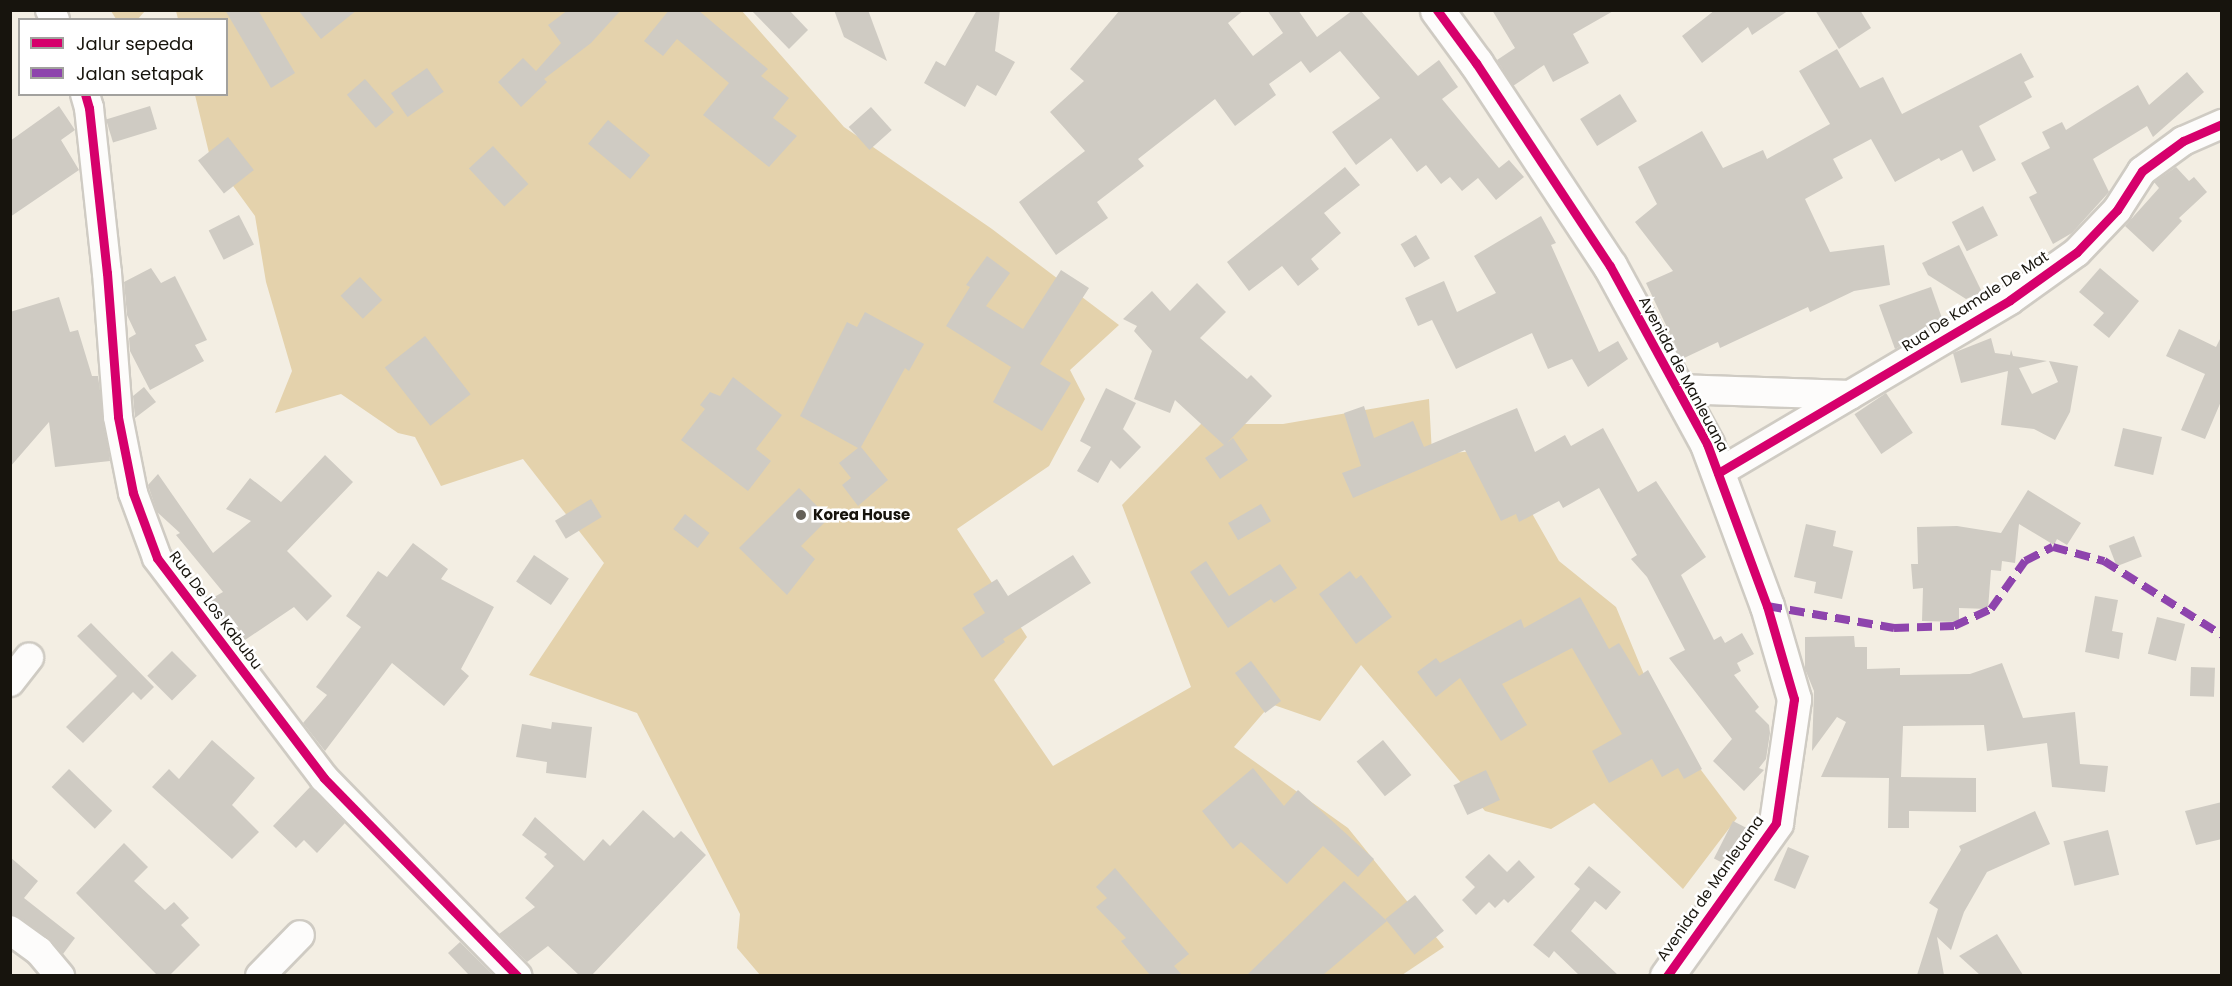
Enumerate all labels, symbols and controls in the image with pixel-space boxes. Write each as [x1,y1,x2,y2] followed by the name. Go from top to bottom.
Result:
[18,18,228,96] legend
[76,31,193,56] text: Jalur sepeda
[76,61,204,86] text: Jalan setapak
[1898,247,2052,355] street label: Rua De Kamale De Mat
[1635,293,1733,455] street label: Avenida de Manleuana
[813,506,910,524] place label: Korea House
[794,508,808,522] marker: Korea House
[166,547,266,673] street label: Rua De Los Kabubu
[1653,812,1767,964] street label: Avenida de Manleuana

